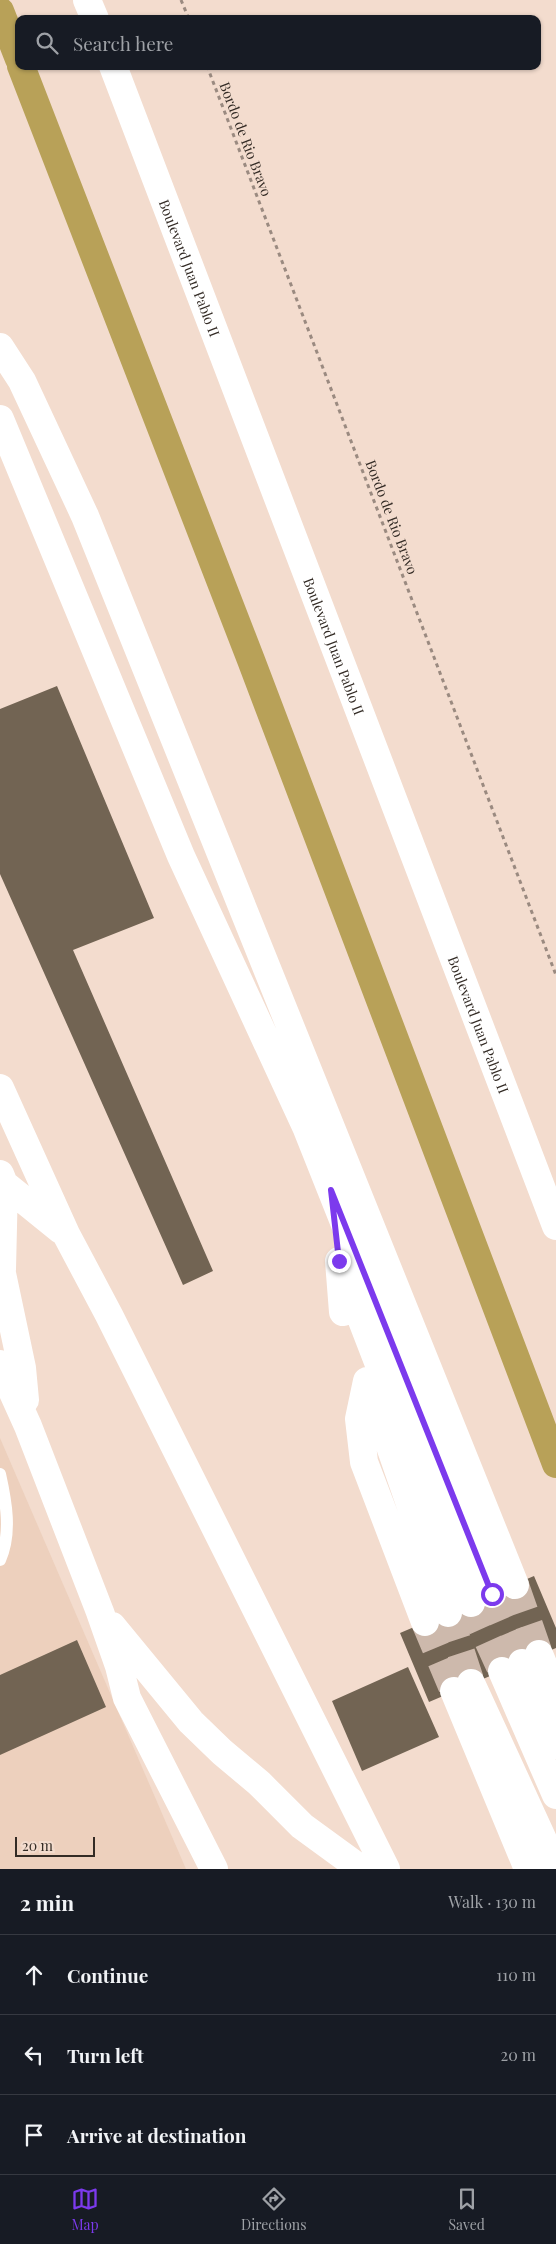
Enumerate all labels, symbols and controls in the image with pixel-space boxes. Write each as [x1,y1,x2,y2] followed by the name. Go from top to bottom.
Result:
[15,15,541,70] search box
[33,29,61,57] icon: search
[73,30,173,56] text: Search here
[215,79,277,199] street label: Bordo de Rio Bravo
[155,196,225,339] street label: Boulevard Juan Pablo II
[361,457,423,577] street label: Bordo de Rio Bravo
[300,575,369,718] street label: Boulevard Juan Pablo II
[444,953,514,1096] street label: Boulevard Juan Pablo II
[328,1250,351,1273] route end
[481,1583,504,1606] route start
[15,1834,95,1857] scale bar
[22,1836,53,1855] text: 20 m
[20,1888,74,1916] text: 2 min
[448,1891,536,1912] text: Walk · 130 m
[20,1961,48,1989] icon: ahead
[67,1962,148,1988] text: Continue
[496,1964,536,1985] text: 110 m
[20,2041,48,2069] icon: left
[67,2042,144,2068] text: Turn left
[501,2044,536,2065] text: 20 m
[20,2121,48,2149] icon: arrive
[67,2122,247,2148] text: Arrive at destination
[71,2185,99,2234] tab: Map
[241,2185,306,2234] tab: Directions
[449,2185,485,2234] tab: Saved

